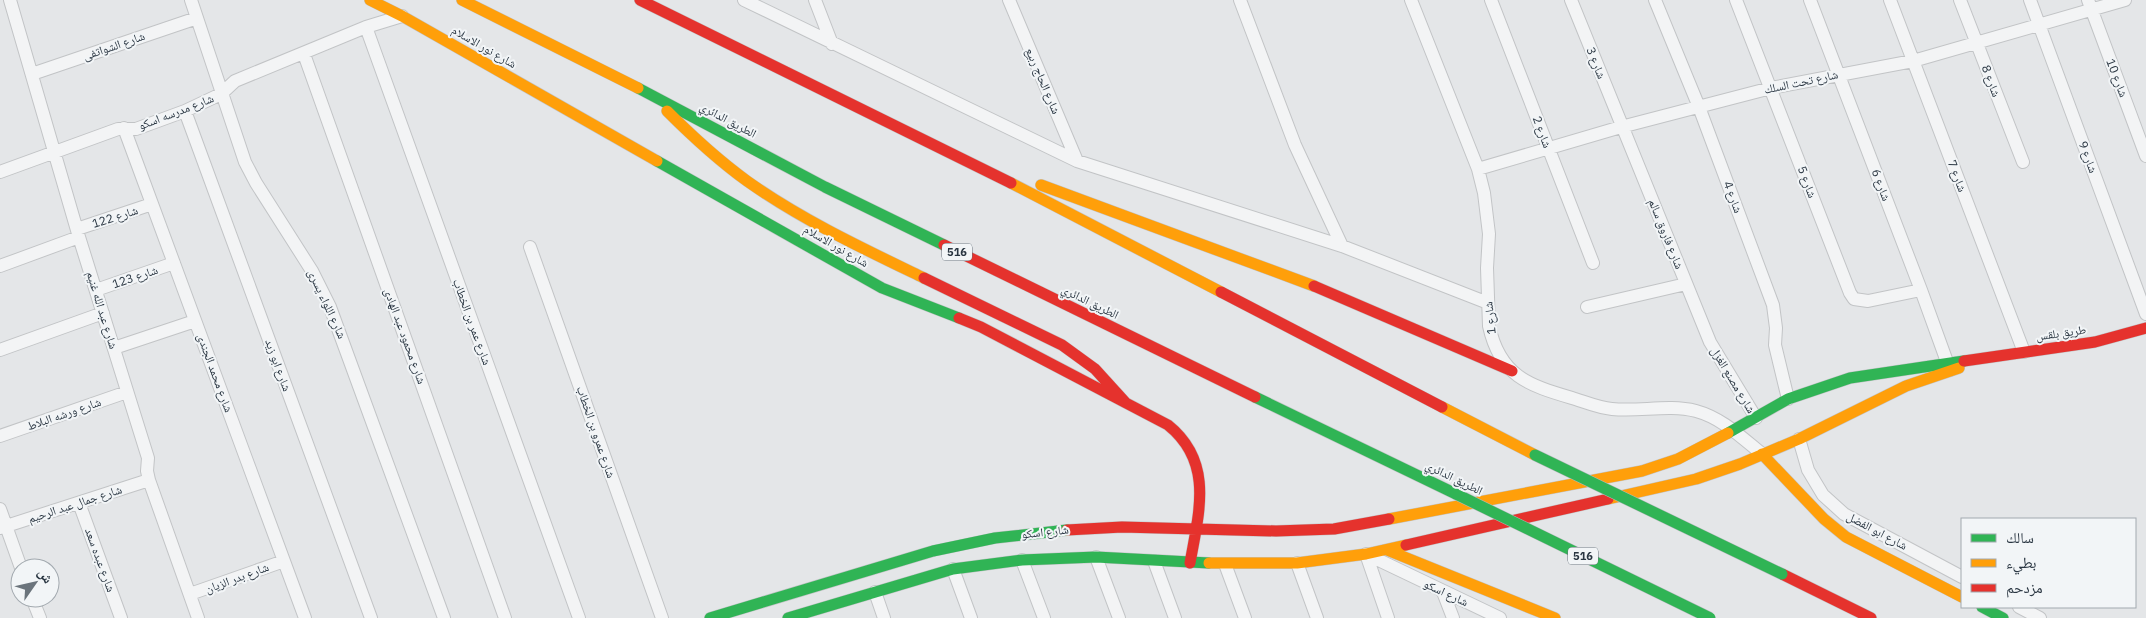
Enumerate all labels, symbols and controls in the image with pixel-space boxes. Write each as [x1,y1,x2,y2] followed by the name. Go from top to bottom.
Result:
[449,22,519,72] street label: شارع نور الاسلام
[81,28,147,64] street label: شارع الشواتفى
[1022,45,1064,117] street label: شارع الحاج ربيع
[1582,45,1610,81] street label: شارع 3
[2102,56,2132,100] street label: شارع 10
[1978,63,2004,99] street label: شارع 8
[1762,66,1840,98] street label: شارع تحت السلك
[136,90,216,134] street label: شارع مدرسه اسكو
[696,98,759,143] street label: الطريق الدائري
[1529,114,1555,150] street label: شارع 2
[2075,139,2101,175] street label: شارع 9
[1944,158,1970,194] street label: شارع 7
[1794,164,1820,200] street label: شارع 5
[1868,167,1894,203] street label: شارع 6
[1720,179,1746,215] street label: شارع 4
[1645,197,1687,272] street label: شارع فاروق سالم
[90,202,140,232] street label: شارع 122
[801,221,871,271] street label: شارع نور الاسلام
[942,243,972,260] road number: 516
[110,262,160,292] street label: شارع 123
[304,267,350,341] street label: شارع اللواء يسرى
[83,269,121,351] street label: شارع عبد الله غنيم
[449,277,495,367] street label: شارع عمر بن الخطاب
[1058,281,1121,325] street label: الطريق الدائري
[380,286,430,386] street label: شارع محمود عبد الهادى
[1480,301,1500,335] street label: شارع 1
[2035,322,2087,344] street label: طريق بلقس
[193,331,237,415] street label: شارع محمد الجندى
[261,337,295,394] street label: شارع ابو زيد
[1707,344,1759,416] street label: شارع مصنع الغزل
[573,384,619,480] street label: شارع عمرو بن الخطاب
[25,394,103,434] street label: شارع ورشه البلاط
[1422,457,1485,501] street label: الطريق الدائري
[26,481,124,527] street label: شارع جمال عبد الرحيم
[1844,508,1910,554] street label: شارع ابو الفضل
[1961,518,2136,608] legend
[1021,522,1070,542] street label: شارع اسكو
[81,526,119,594] street label: شارع عبده سعد
[2006,528,2034,547] text: سالك
[1568,548,1598,564] road number: 516
[2006,553,2036,575] text: بطيء
[10,558,60,608] north arrow
[203,559,271,597] street label: شارع بدر الزيان
[34,565,57,587] text: ش
[1421,576,1471,610] street label: شارع اسكو
[2006,578,2043,598] text: مزدحم

